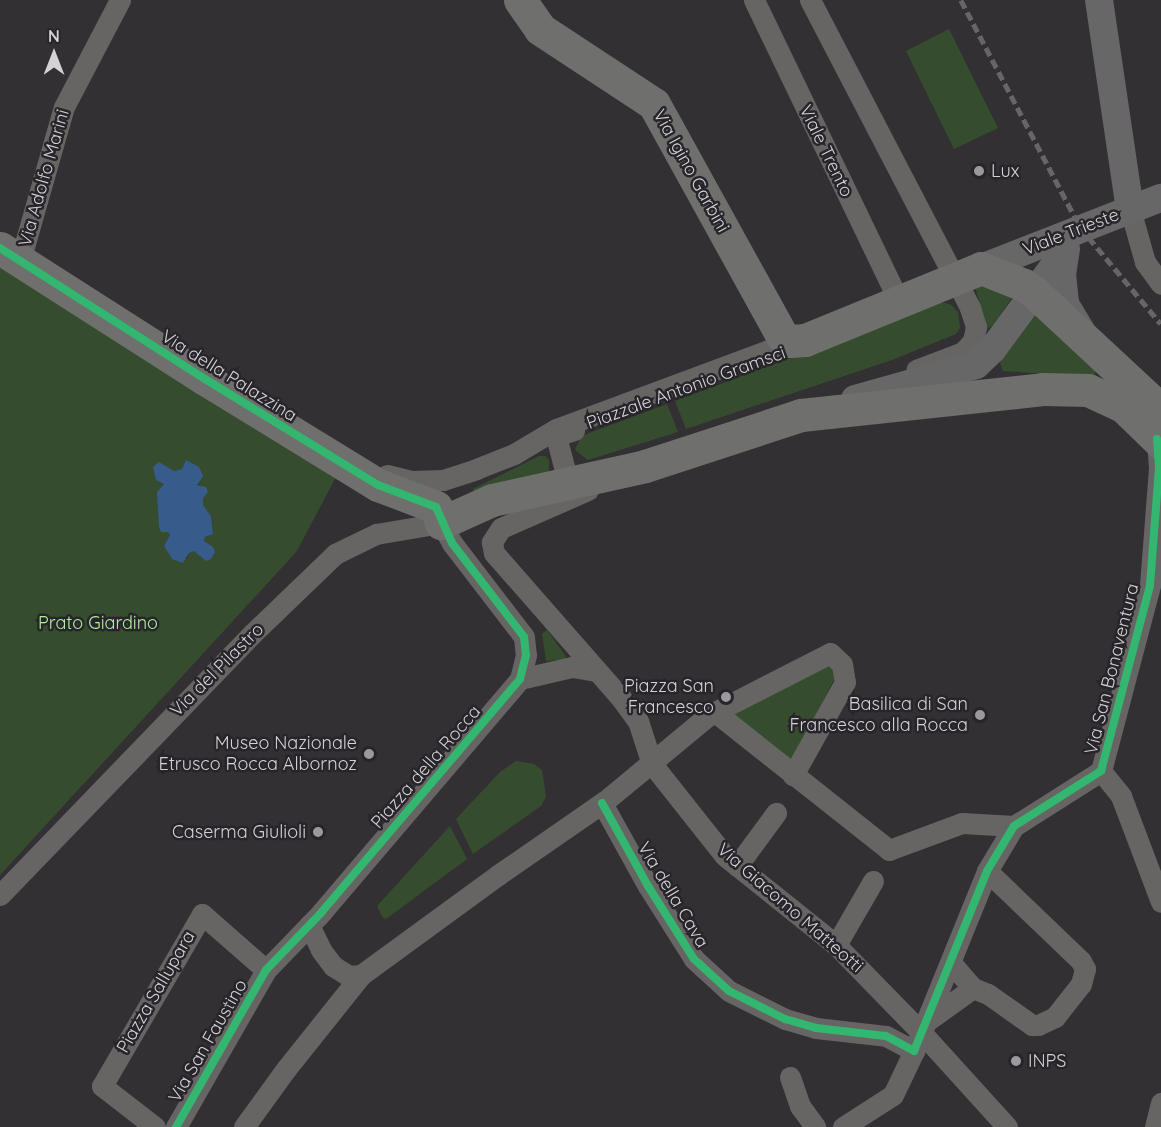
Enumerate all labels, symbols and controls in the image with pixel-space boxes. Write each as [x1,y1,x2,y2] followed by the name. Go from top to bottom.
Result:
[24,24,84,84] north arrow
[48,26,60,46] text: N
[794,102,858,200] street label: Viale Trento
[648,106,734,236] street label: Via Igino Garbini
[14,107,74,249] street label: Via Adolfo Marini
[991,160,1020,182] place label: Lux
[972,164,986,178] marker: Lux
[1020,204,1122,260] street label: Viale Trieste
[157,326,301,426] street label: Via della Palazzina
[584,342,788,434] street label: Piazzale Antonio Gramsci
[1080,581,1144,757] street label: Via San Bonaventura
[38,612,158,634] park label: Prato Giardino
[166,619,268,721] street label: Via del Pilastro
[624,676,714,718] place label: Piazza San Francesco
[719,690,733,704] marker: Piazza San Francesco
[789,694,968,736] place label: Basilica di San Francesco alla Rocca
[367,701,485,833] street label: Piazza della Rocca
[973,708,987,722] marker: Basilica di San Francesco alla Rocca
[158,733,357,776] place label: Museo Nazionale Etrusco Rocca Albornoz
[362,747,376,761] marker: Museo Nazionale Etrusco Rocca Albornoz
[172,821,306,843] place label: Caserma Giulioli
[311,825,325,839] marker: Caserma Giulioli
[633,838,713,952] street label: Via della Cava
[713,839,867,977] street label: Via Giacomo Matteotti
[112,927,200,1057] street label: Piazza Sallupara
[164,976,252,1106] street label: Via San Faustino
[1028,1050,1066,1072] place label: INPS
[1009,1054,1023,1068] marker: INPS

